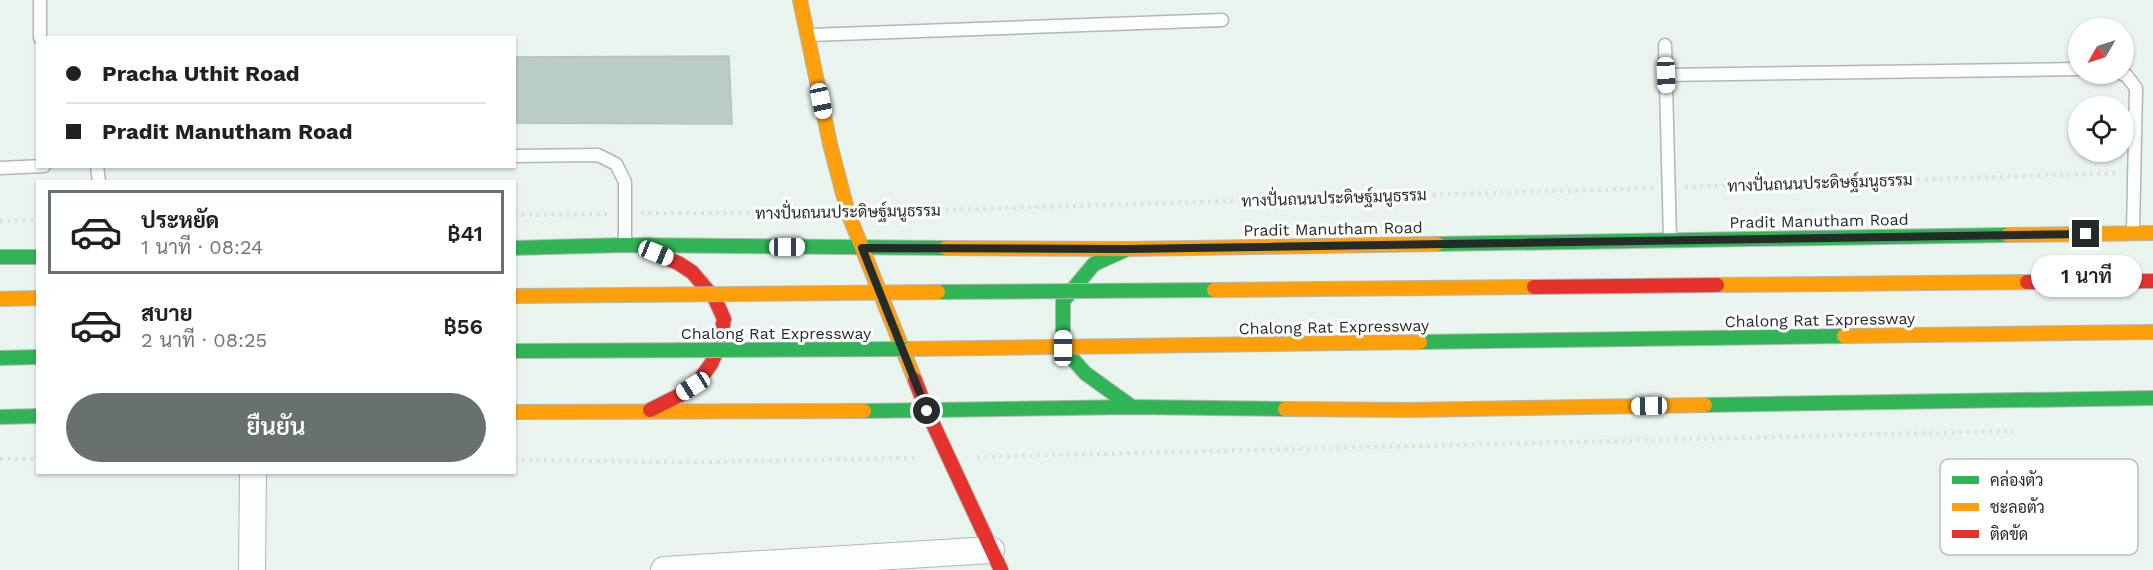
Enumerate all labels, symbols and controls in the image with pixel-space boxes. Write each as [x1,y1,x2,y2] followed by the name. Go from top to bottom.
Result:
[2068,18,2134,84] north arrow
[2068,18,2134,162] map controls
[1656,57,1676,93] car
[102,61,300,86] text: Pracha Uthit Road
[808,82,834,120] car
[2068,96,2134,162] button: locate
[102,119,353,144] text: Pradit Manutham Road
[1727,166,1913,198] street label: ทางปั่นถนนประดิษฐ์มนูธรรม
[1241,181,1427,213] street label: ทางปั่นถนนประดิษฐ์มนูธรรม
[755,196,941,225] street label: ทางปั่นถนนประดิษฐ์มนูธรรม
[69,205,123,259] icon: car
[141,208,219,233] text: ประหยัด
[1729,210,1909,232] street label: Pradit Manutham Road
[1243,218,1423,240] street label: Pradit Manutham Road
[2072,220,2099,247] route end
[447,221,483,246] text: ฿41
[141,235,263,259] text: 1 นาที · 08:24
[636,238,676,268] car
[769,238,805,256] car
[2030,255,2142,297] callout: 1 นาที
[2061,264,2112,288] text: 1 นาที
[69,298,123,352] icon: car
[141,301,193,326] text: สบาย
[1725,309,1916,331] street label: Chalong Rat Expressway
[444,314,483,339] text: ฿56
[1239,316,1430,338] street label: Chalong Rat Expressway
[681,324,872,343] street label: Chalong Rat Expressway
[141,328,267,352] text: 2 นาที · 08:25
[1054,330,1072,366] car
[673,369,713,403] car
[66,393,486,462] button: ยืนยัน
[913,397,940,424] route start
[1631,397,1667,415] car
[1940,459,2138,555] legend
[1990,470,2044,490] text: คล่องตัว
[1990,497,2045,517] text: ชะลอตัว
[1990,524,2028,544] text: ติดขัด

